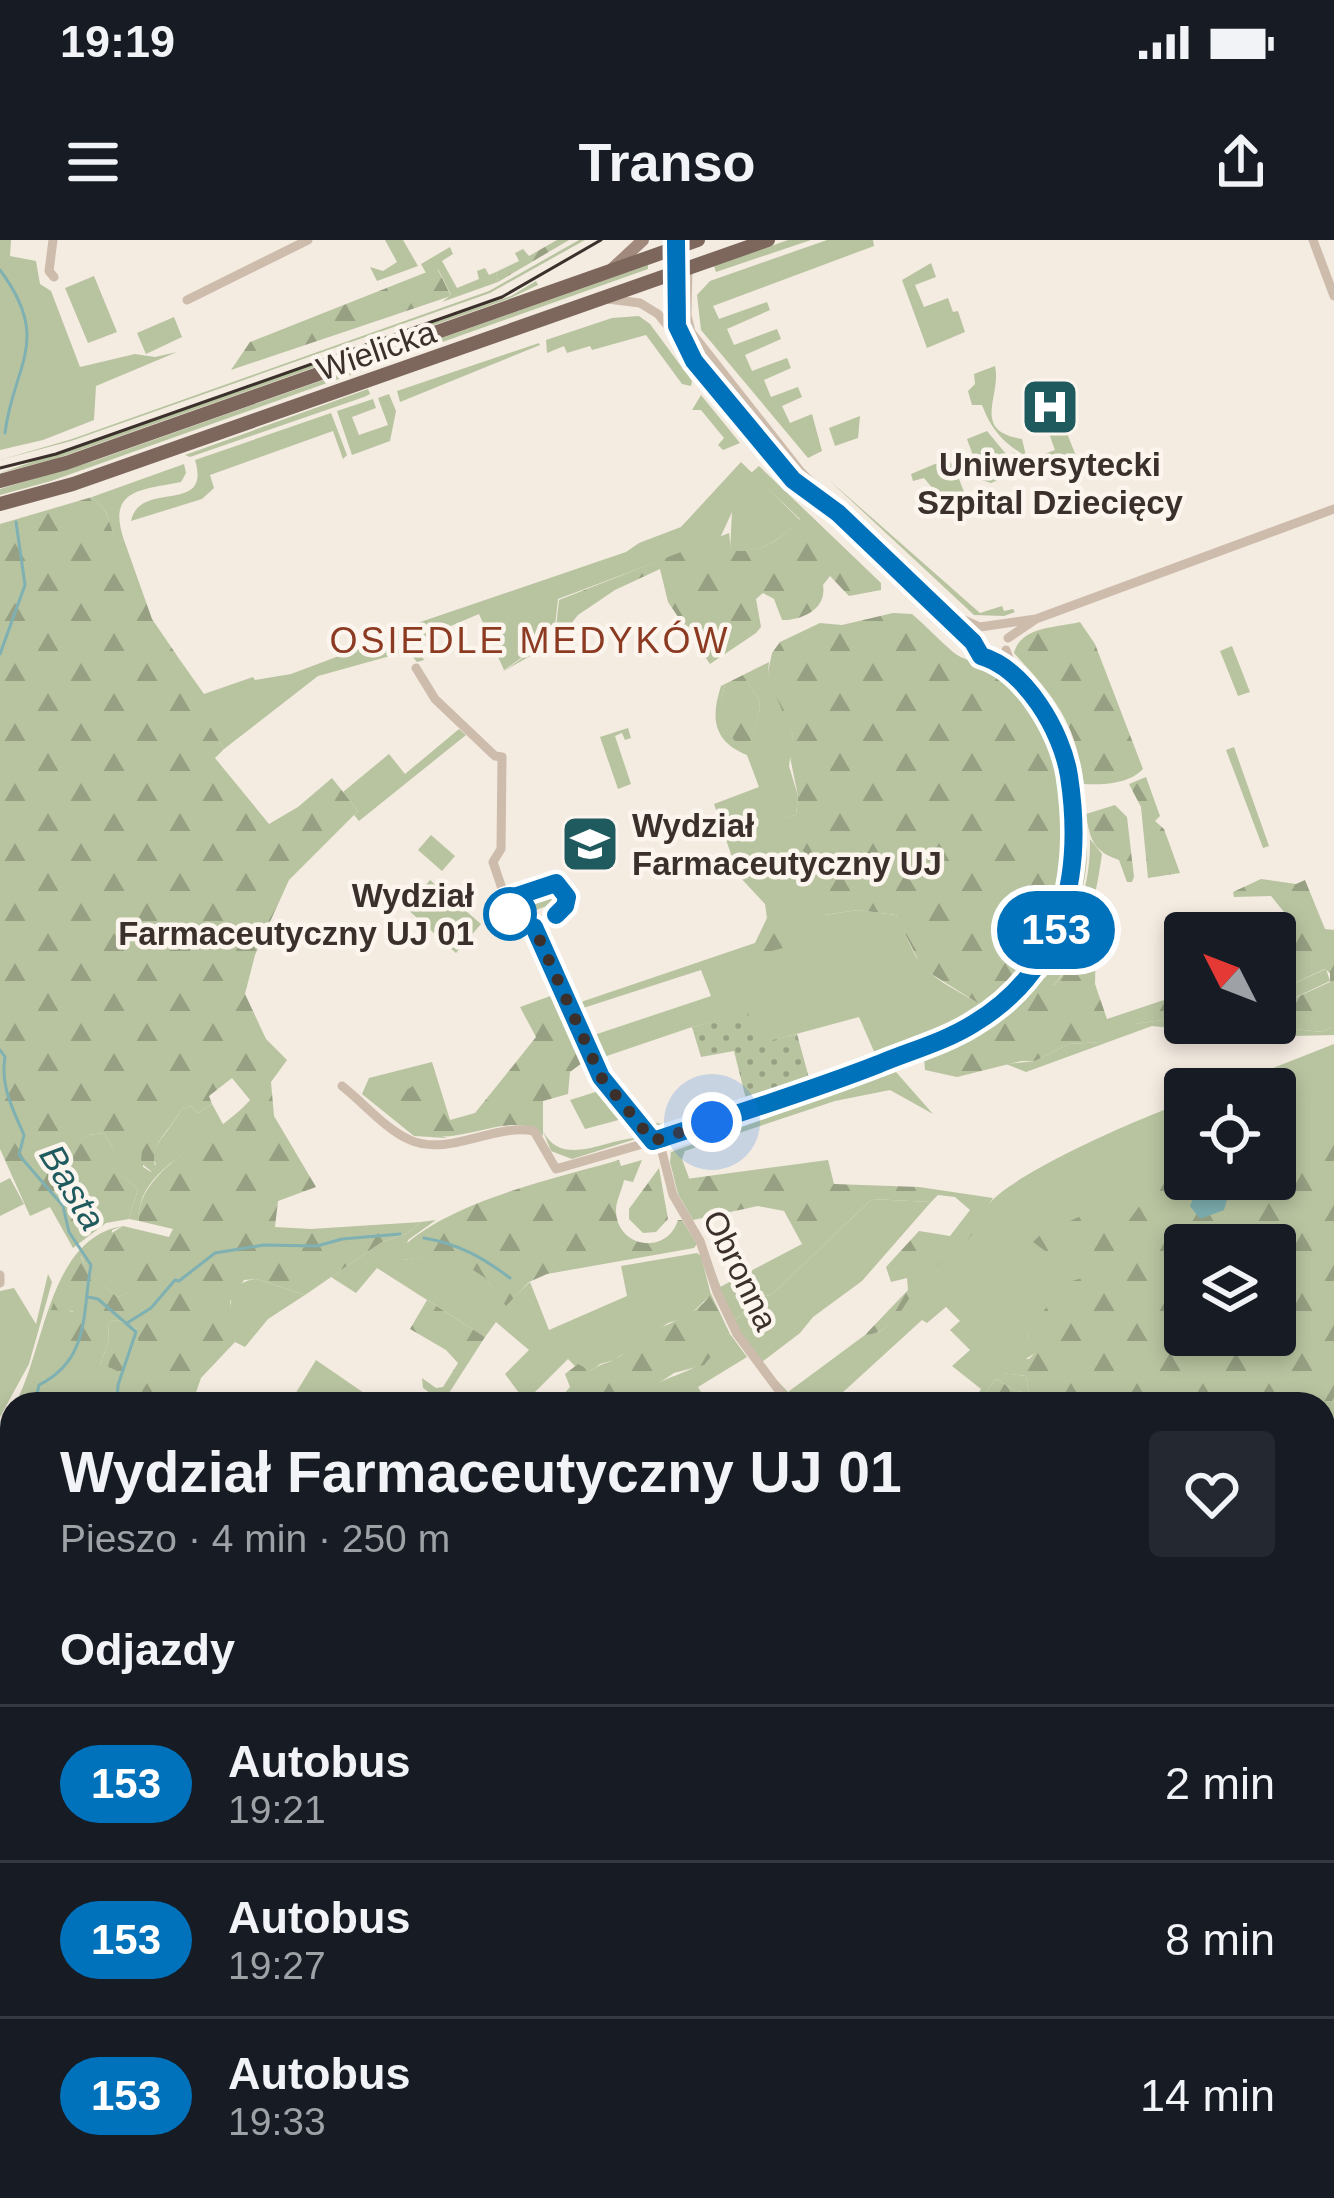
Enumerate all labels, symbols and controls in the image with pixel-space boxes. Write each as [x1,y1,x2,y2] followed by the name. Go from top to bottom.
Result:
[60,16,175,67] text: 19:19
[60,129,126,195] icon: menu
[1208,129,1274,195] icon: share
[578,132,756,192] text: Transo
[312,313,441,388] street label: Wielicka
[1019,376,1081,438] hospital icon: Uniwersytecki Szpital Dziecięcy
[917,446,1184,521] place label: Uniwersytecki Szpital Dziecięcy
[329,620,731,661] district label: OSIEDLE MEDYKÓW
[632,807,942,882] place label: Wydział Farmaceutyczny UJ
[559,813,621,875] school or university icon: Wydział Farmaceutyczny UJ
[118,877,474,952] place label: Wydział Farmaceutyczny UJ 01
[485,889,535,939] marker: Wydział Farmaceutyczny UJ 01
[987,891,1125,969] line badge: 153
[1021,906,1091,953] text: 153
[1164,912,1296,1044] north arrow
[1164,912,1296,1356] map controls
[1164,1068,1296,1200] button: locate
[682,1092,742,1152] your location
[31,1137,114,1237] water label: Basta
[696,1204,786,1337] street label: Obronna
[1164,1224,1296,1356] button: layers
[1149,1431,1275,1557] button: heart
[60,1440,902,1504] text: Wydział Farmaceutyczny UJ 01
[60,1517,450,1560] text: Pieszo · 4 min · 250 m
[60,1624,235,1675] text: Odjazdy
[228,1736,410,1787] text: Autobus
[1165,1758,1275,1809] text: 2 min
[91,1760,161,1807] text: 153
[228,1788,326,1831] text: 19:21
[228,1892,410,1943] text: Autobus
[1165,1914,1275,1965] text: 8 min
[91,1916,161,1963] text: 153
[228,1944,326,1987] text: 19:27
[228,2048,410,2099] text: Autobus
[1140,2070,1275,2121] text: 14 min
[91,2072,161,2119] text: 153
[228,2100,326,2143] text: 19:33

